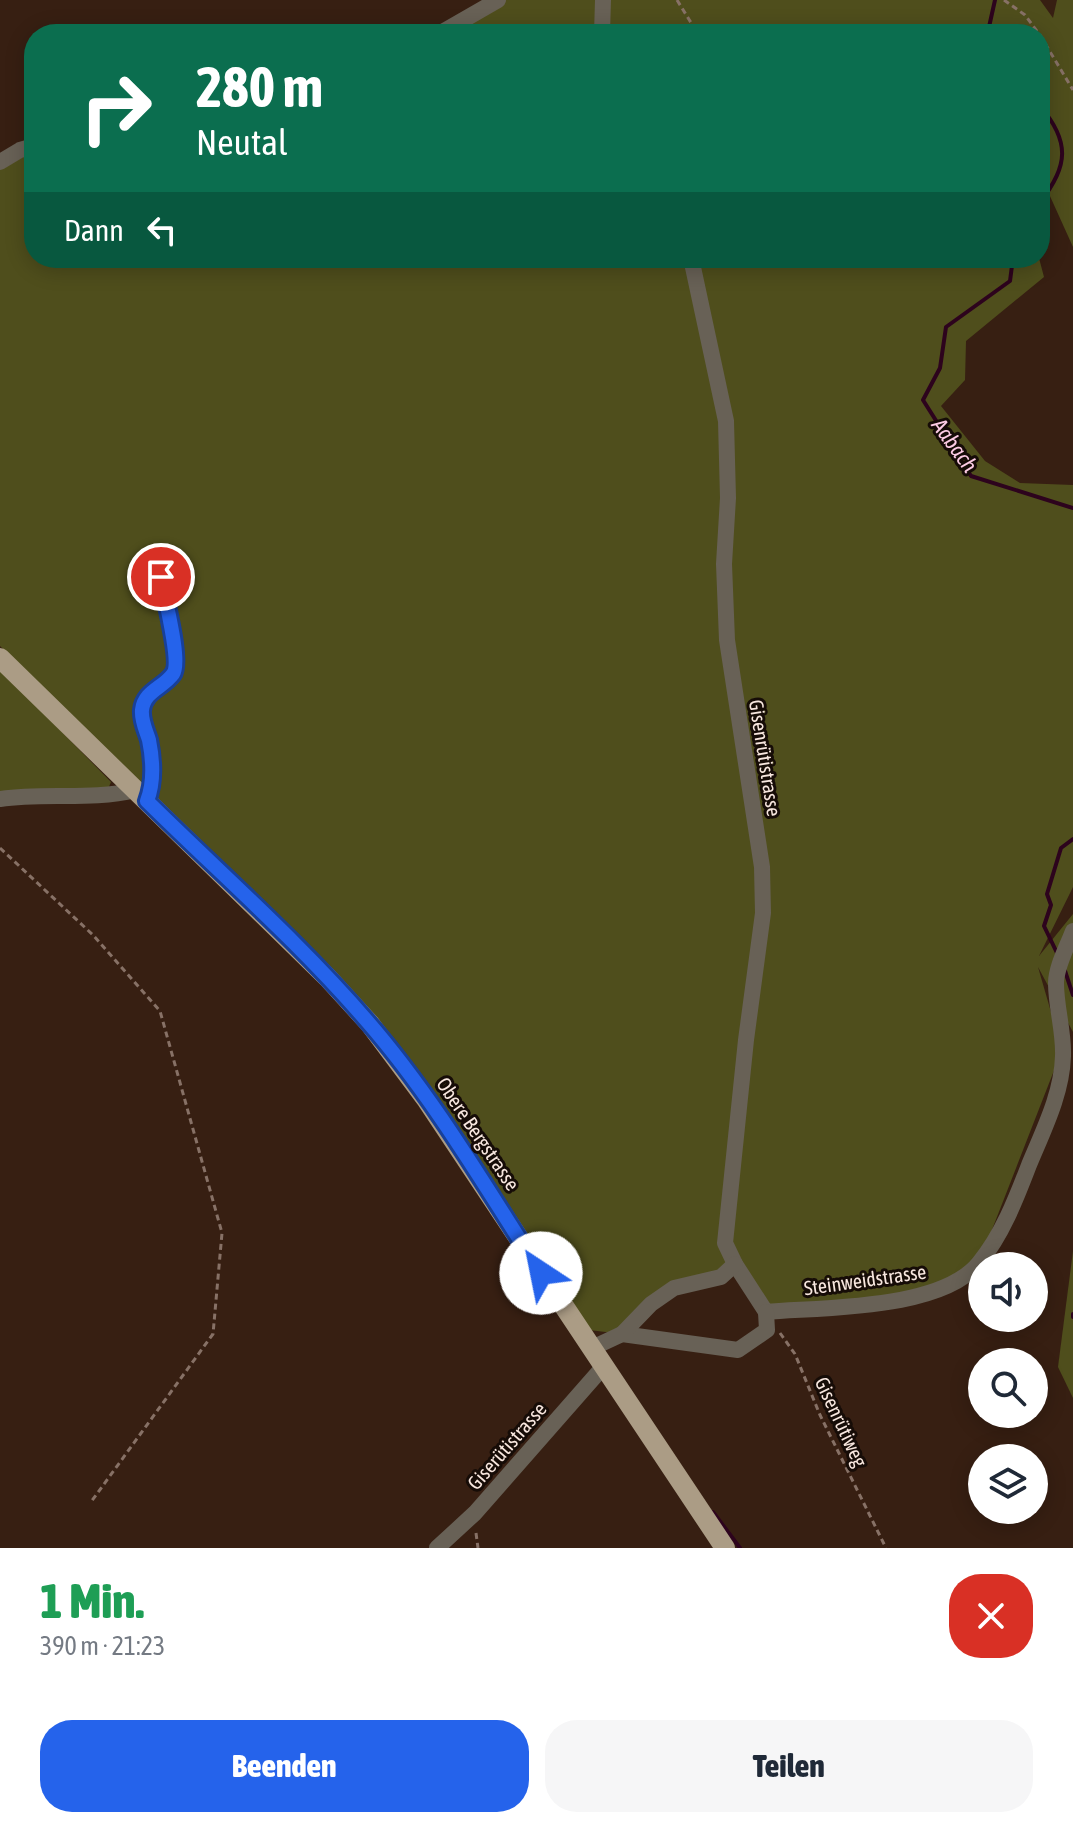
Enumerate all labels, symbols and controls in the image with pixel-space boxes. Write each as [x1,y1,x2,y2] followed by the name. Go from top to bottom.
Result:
[196,55,323,119] text: 280 m
[64,56,168,160] icon: right
[196,121,288,163] text: Neutal
[140,208,184,252] icon: left
[64,213,124,247] text: Dann
[926,412,983,477] water label: Aabach
[127,543,195,611] pin
[139,555,183,599] icon: arrive
[745,698,786,818] street label: Gisenrütistrasse
[432,1073,525,1195] street label: Obere Bergstrasse
[499,1231,583,1315] position arrow
[968,1252,1048,1524] map controls
[968,1252,1048,1332] button: sound
[802,1260,927,1299] street label: Steinweidstrasse
[968,1348,1048,1428] button: search
[811,1373,872,1471] street label: Gisenrütiweg
[462,1397,551,1494] street label: Giserütistrasse
[968,1444,1048,1524] button: layers
[40,1573,144,1628] text: 1 Min.
[949,1574,1033,1658] button: close
[40,1631,165,1661] text: 390 m · 21:23
[40,1720,529,1812] button: Beenden
[545,1720,1033,1812] button: Teilen

